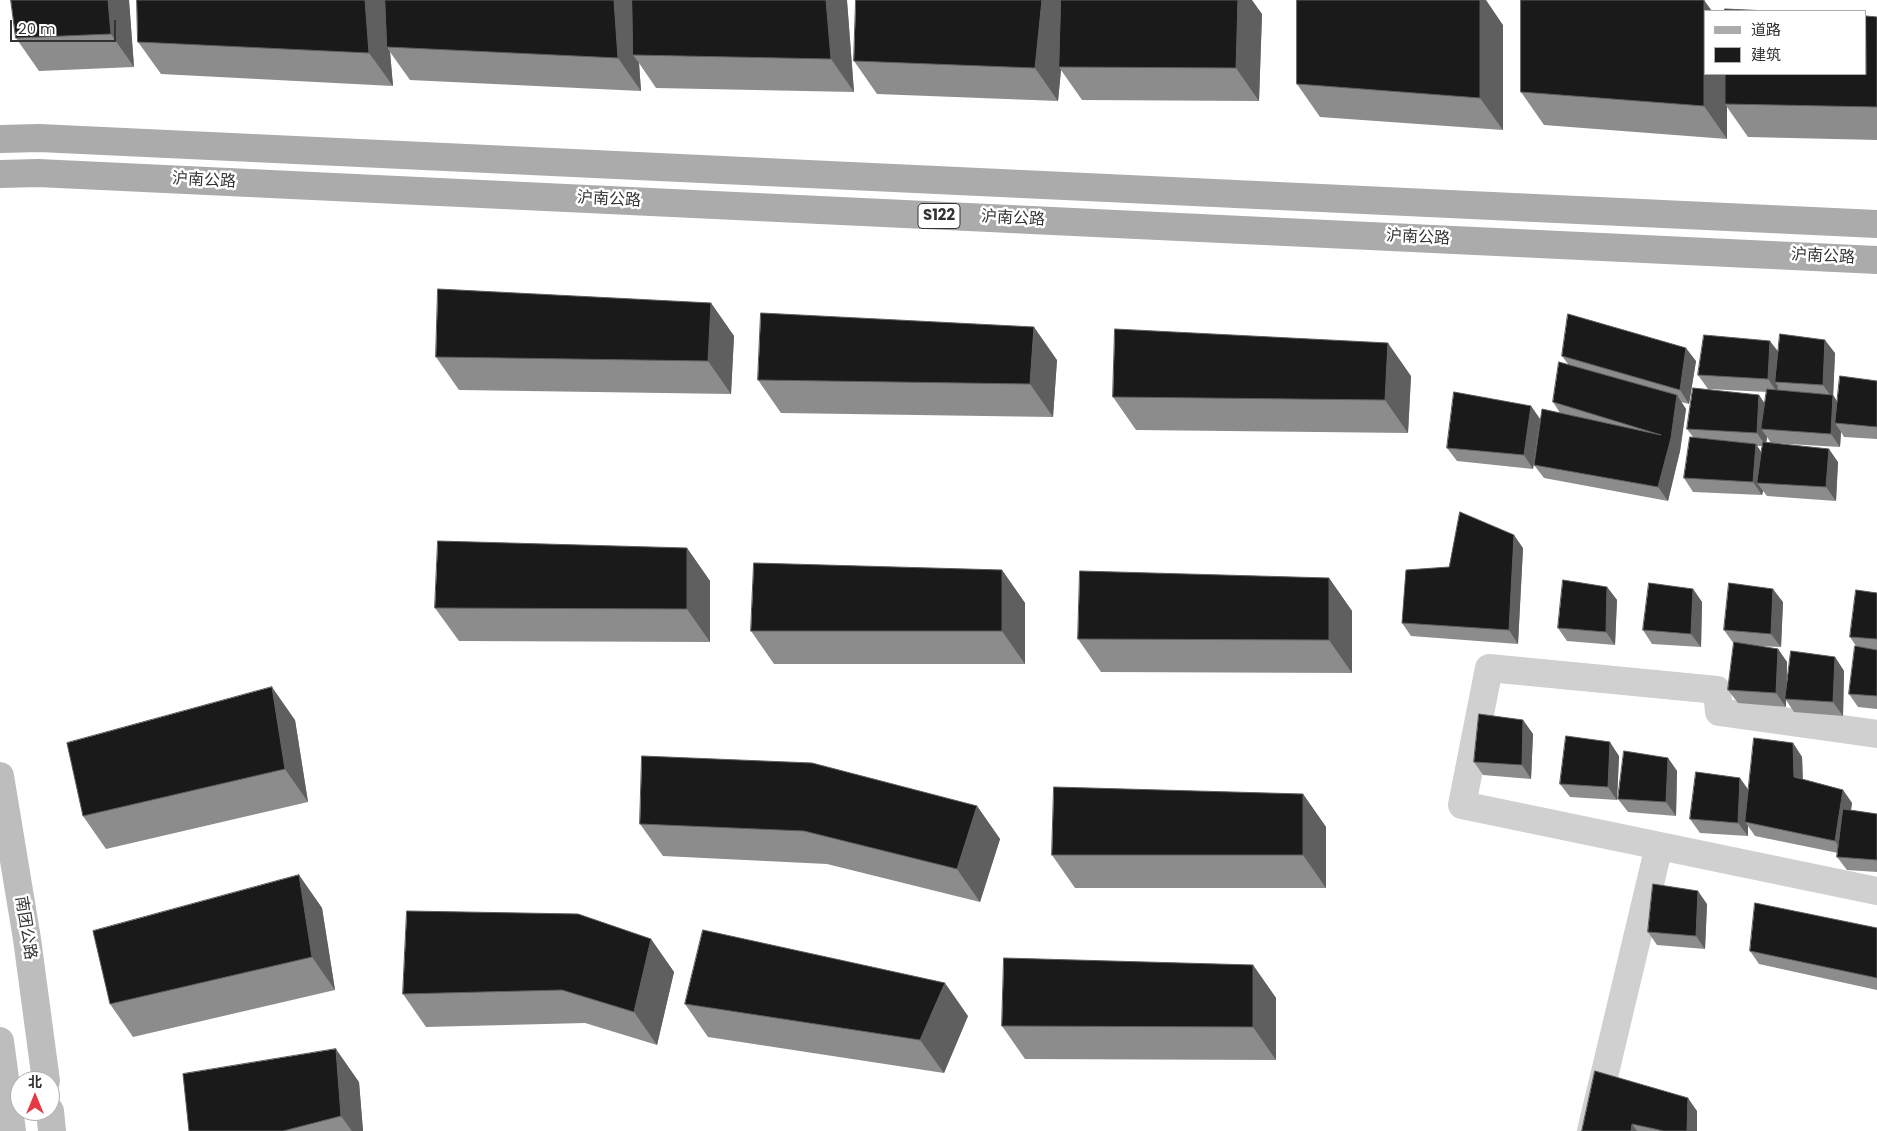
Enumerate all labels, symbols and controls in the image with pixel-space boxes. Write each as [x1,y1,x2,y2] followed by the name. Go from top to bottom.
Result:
[12,10,119,42] scale bar
[1704,10,1867,75] legend
[18,18,56,39] text: 20 m
[1751,19,1781,40] text: 道路
[1751,44,1781,65] text: 建筑
[172,170,236,192] street label: 沪南公路
[577,189,641,211] street label: 沪南公路
[918,204,960,228] road number: S122
[981,208,1045,230] street label: 沪南公路
[1386,227,1450,249] street label: 沪南公路
[1791,246,1855,268] street label: 沪南公路
[11,895,39,961] street label: 南团公路
[10,1071,60,1121] north arrow
[28,1072,42,1092] text: 北

